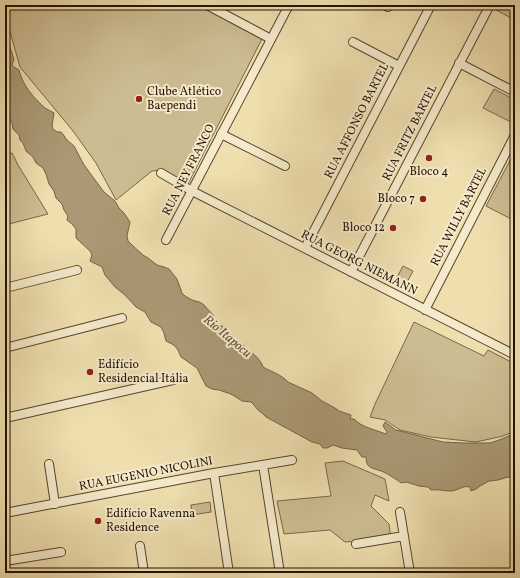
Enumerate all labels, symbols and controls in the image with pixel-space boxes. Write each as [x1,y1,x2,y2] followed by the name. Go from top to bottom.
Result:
[321,60,393,181] street label: RUA AFFONSO BARTEL
[379,82,441,184] street label: RUA FRITZ BARTEL
[147,84,221,114] place label: Clube Atlético Baependi
[134,94,144,104] marker: Clube Atlético Baependi
[159,121,219,219] street label: RUA NEY FRANCO
[424,153,434,163] marker: Bloco 4
[410,164,448,180] place label: Bloco 4
[427,165,491,269] street label: RUA WILLY BARTEL
[378,191,415,207] place label: Bloco 7
[418,194,428,204] marker: Bloco 7
[342,220,385,236] place label: Bloco 12
[388,223,398,233] marker: Bloco 12
[298,227,420,299] street label: RUA GEORG NIEMANN
[199,311,255,363] water label: Rio Itapocu
[98,357,189,387] place label: Edifício Residencial Itália
[85,367,95,377] marker: Edifício Residencial Itália
[78,453,214,495] street label: RUA EUGENIO NICOLINI
[106,506,195,536] place label: Edifício Ravenna Residence
[93,516,103,526] marker: Edifício Ravenna Residence

